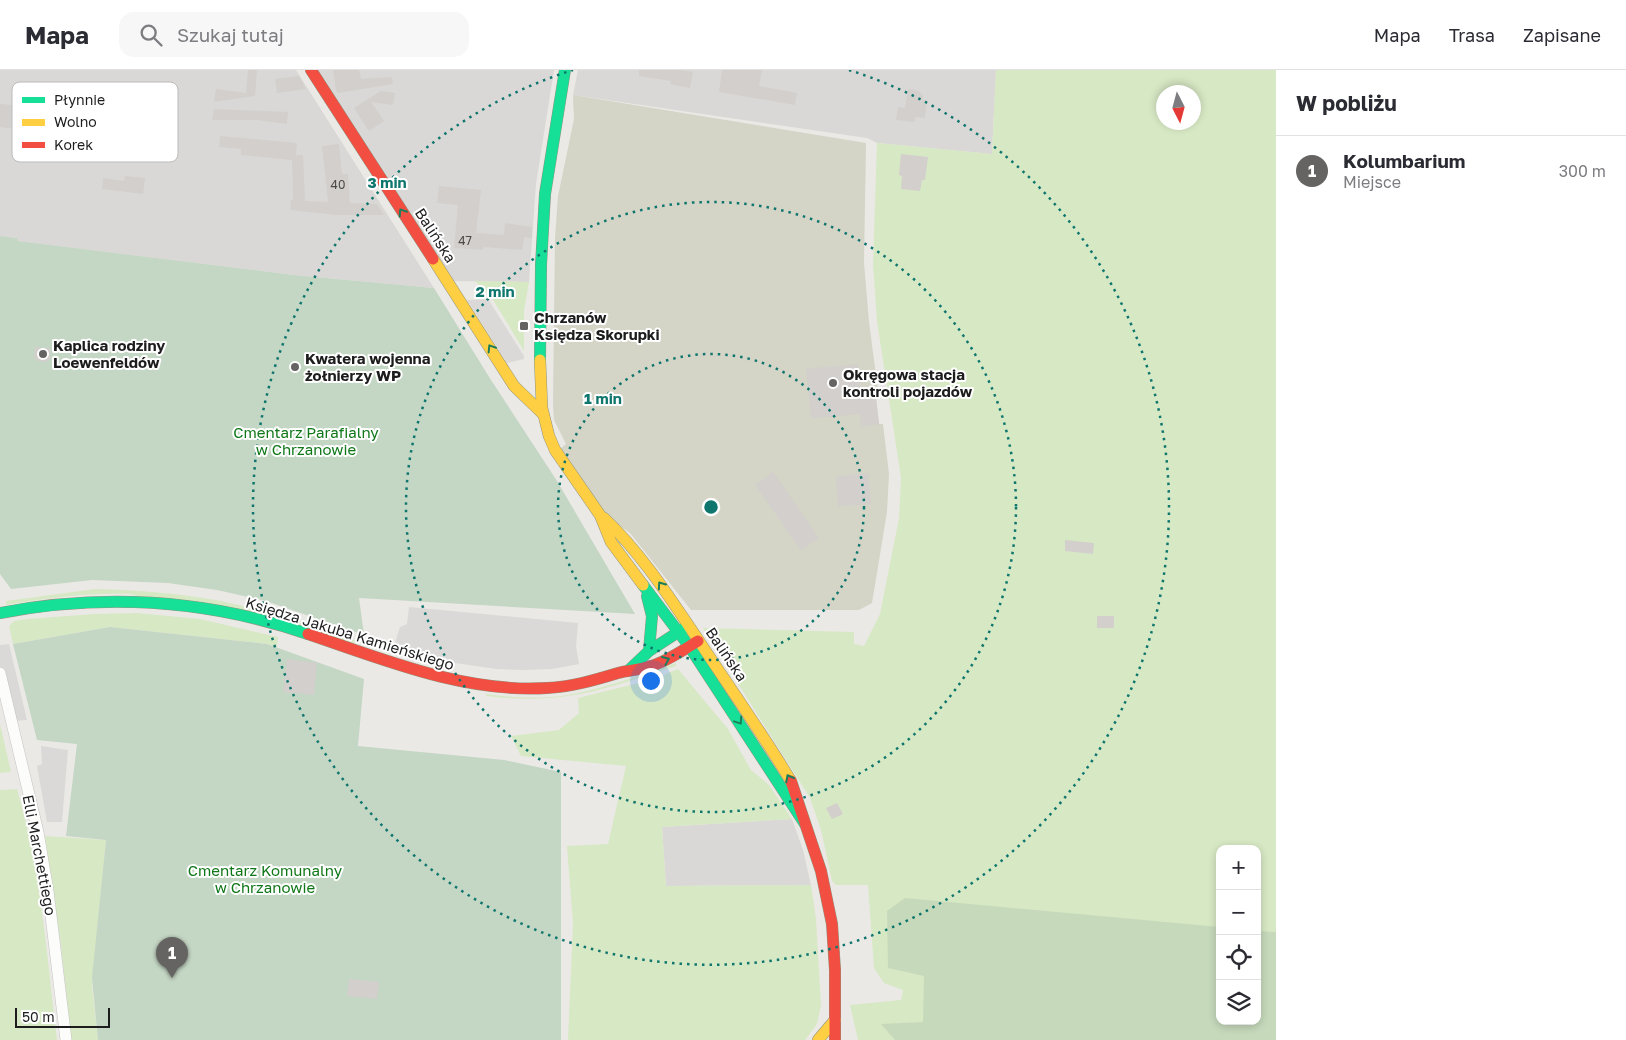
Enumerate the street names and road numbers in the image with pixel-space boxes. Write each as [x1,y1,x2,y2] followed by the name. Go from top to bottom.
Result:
[412,204,460,266] street label: Balińska
[244,593,456,673] street label: Księdza Jakuba Kamieńskiego
[702,624,752,684] street label: Balińska
[19,793,61,917] street label: Elli Marchettiego

